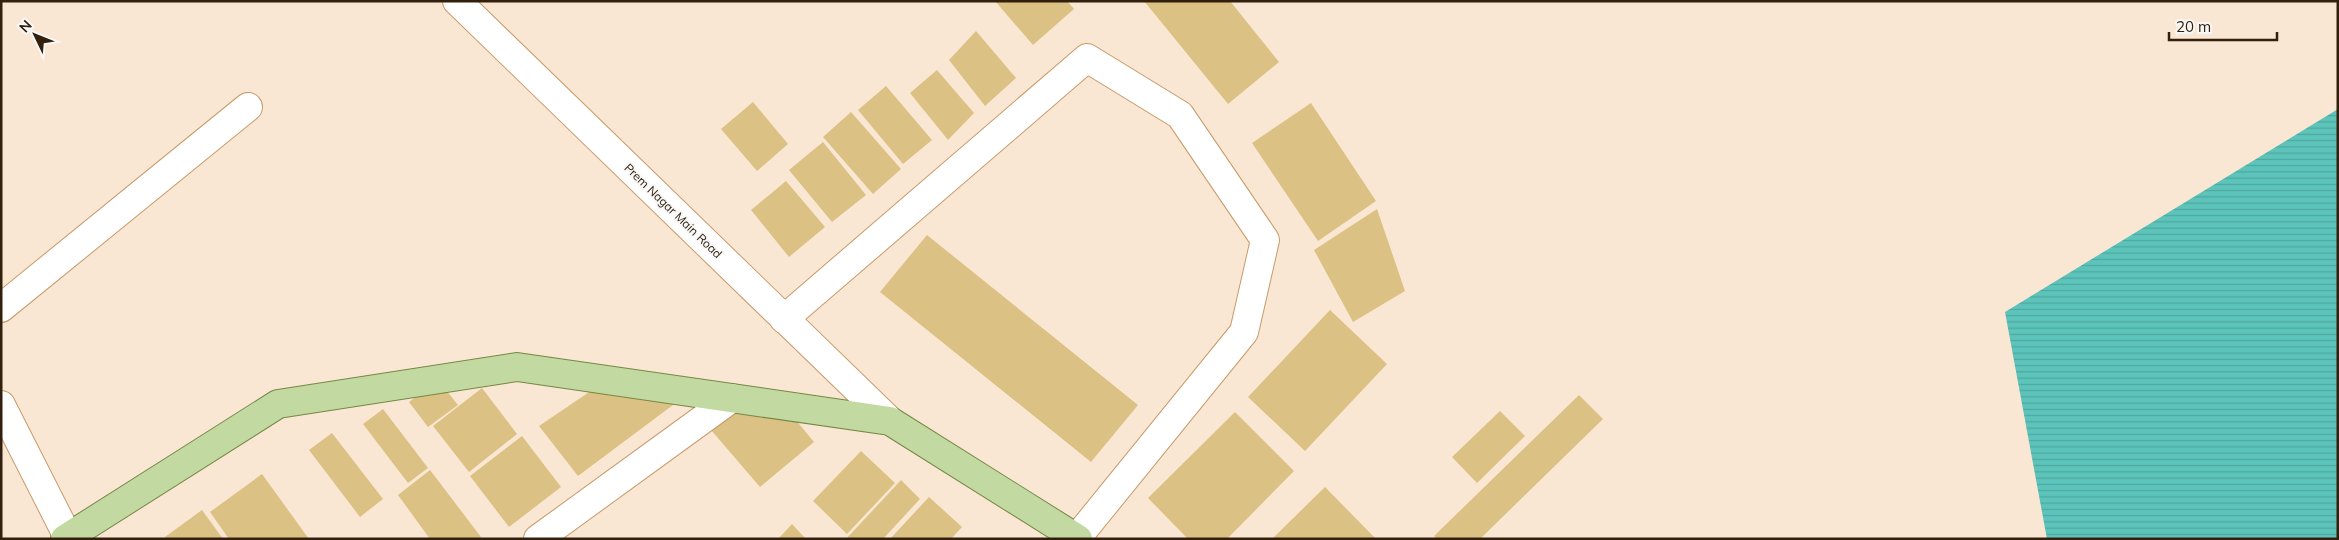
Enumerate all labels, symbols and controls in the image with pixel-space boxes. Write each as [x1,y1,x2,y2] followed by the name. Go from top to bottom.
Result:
[10,10,60,60] north arrow
[2169,10,2276,42] scale bar
[15,16,36,36] text: N
[2176,17,2211,36] text: 20 m
[621,160,725,261] street label: Prem Nagar Main Road

